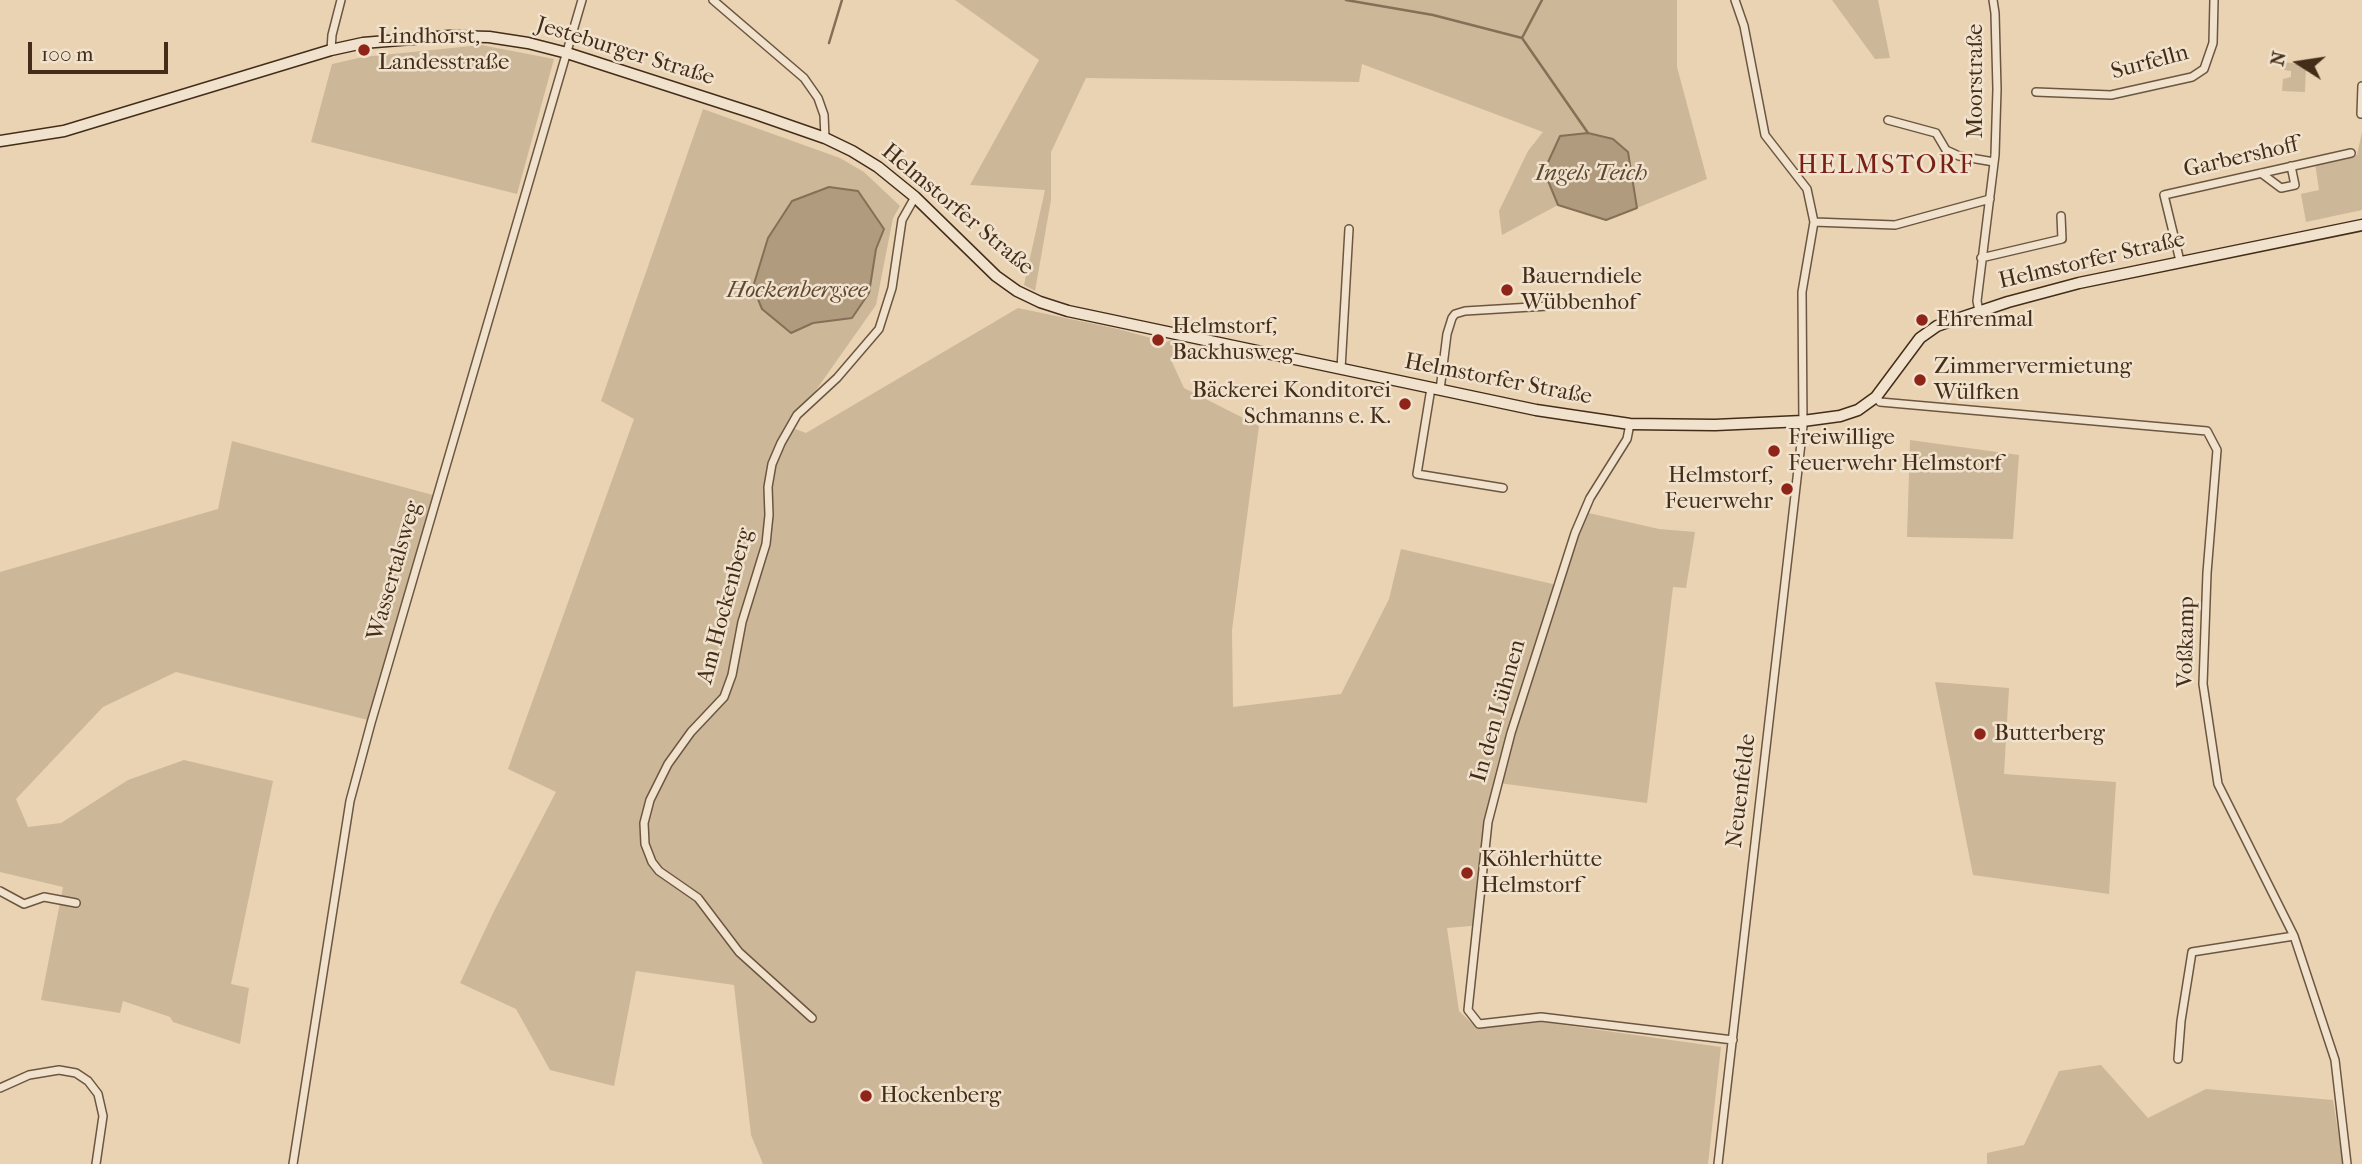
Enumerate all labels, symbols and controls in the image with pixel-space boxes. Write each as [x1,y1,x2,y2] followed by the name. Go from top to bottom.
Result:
[532,12,718,92] street label: Jesteburger Straße
[378,23,509,77] place label: Lindhorst, Landesstraße
[1962,24,1990,138] street label: Moorstraße
[32,28,172,72] scale bar
[2264,28,2334,98] north arrow
[2108,39,2192,87] street label: Surfelln
[41,42,94,66] text: 100 m
[356,42,372,58] marker: Lindhorst, Landesstraße
[2266,49,2291,68] text: N
[2181,131,2301,185] street label: Garbershoff
[875,138,1039,282] street label: Helmstorfer Straße
[1798,151,1974,183] district label: HELMSTORF
[1535,160,1647,188] water label: Ingels Teich
[1996,226,2188,296] street label: Helmstorfer Straße
[1521,263,1642,317] place label: Bauerndiele Wübbenhof
[727,277,867,305] water label: Hockenbergsee
[1499,282,1515,298] marker: Bauerndiele Wübbenhof
[1936,306,2033,334] place label: Ehrenmal
[1914,312,1930,328] marker: Ehrenmal
[1172,313,1294,367] place label: Helmstorf, Backhusweg
[1150,332,1166,348] marker: Helmstorf, Backhusweg
[1402,348,1594,412] street label: Helmstorfer Straße
[1934,353,2132,407] place label: Zimmervermietung Wülfken
[1912,372,1928,388] marker: Zimmervermietung Wülfken
[1192,377,1391,431] place label: Bäckerei Konditorei Schmanns e. K.
[1397,396,1413,412] marker: Bäckerei Konditorei Schmanns e. K.
[1788,424,2002,478] place label: Freiwillige Feuerwehr Helmstorf
[1766,443,1782,459] marker: Freiwillige Feuerwehr Helmstorf
[1665,462,1773,516] place label: Helmstorf, Feuerwehr
[1779,481,1795,497] marker: Helmstorf, Feuerwehr
[362,498,428,644] street label: Wassertalsweg
[692,525,760,687] street label: Am Hockenberg
[2172,596,2202,688] street label: Voßkamp
[1465,636,1533,786] street label: In den Lühnen
[1994,720,2105,748] place label: Butterberg
[1972,726,1988,742] marker: Butterberg
[1721,732,1763,850] street label: Neuenfelde
[1481,846,1602,900] place label: Köhlerhütte Helmstorf
[1459,865,1475,881] marker: Köhlerhütte Helmstorf
[880,1082,1001,1110] place label: Hockenberg
[858,1088,874,1104] marker: Hockenberg

